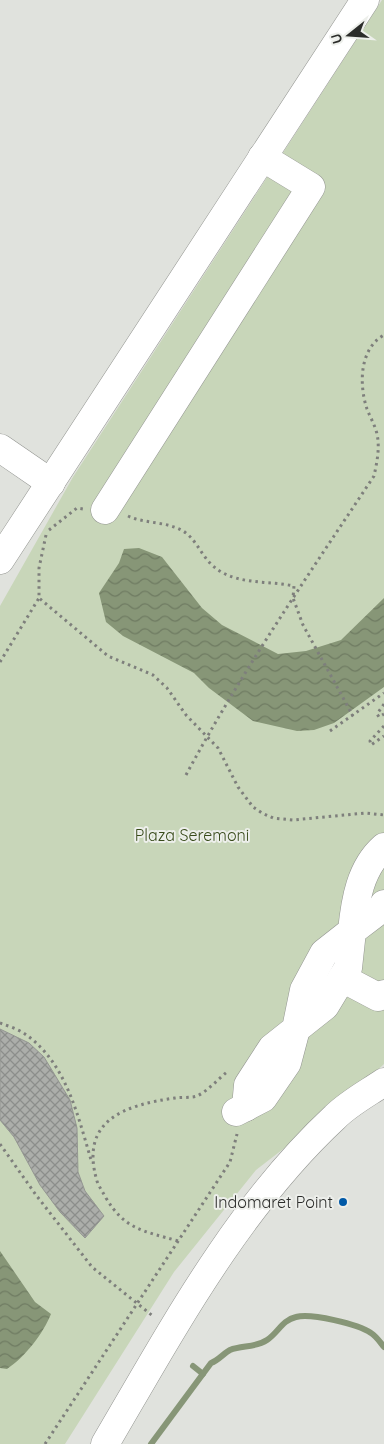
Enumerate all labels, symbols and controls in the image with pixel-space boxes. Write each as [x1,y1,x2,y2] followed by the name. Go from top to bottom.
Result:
[324,10,374,60] north arrow
[327,31,347,46] text: U
[135,825,249,845] park label: Plaza Seremoni
[214,1192,333,1212] place label: Indomaret Point
[337,1196,349,1208] marker: Indomaret Point

